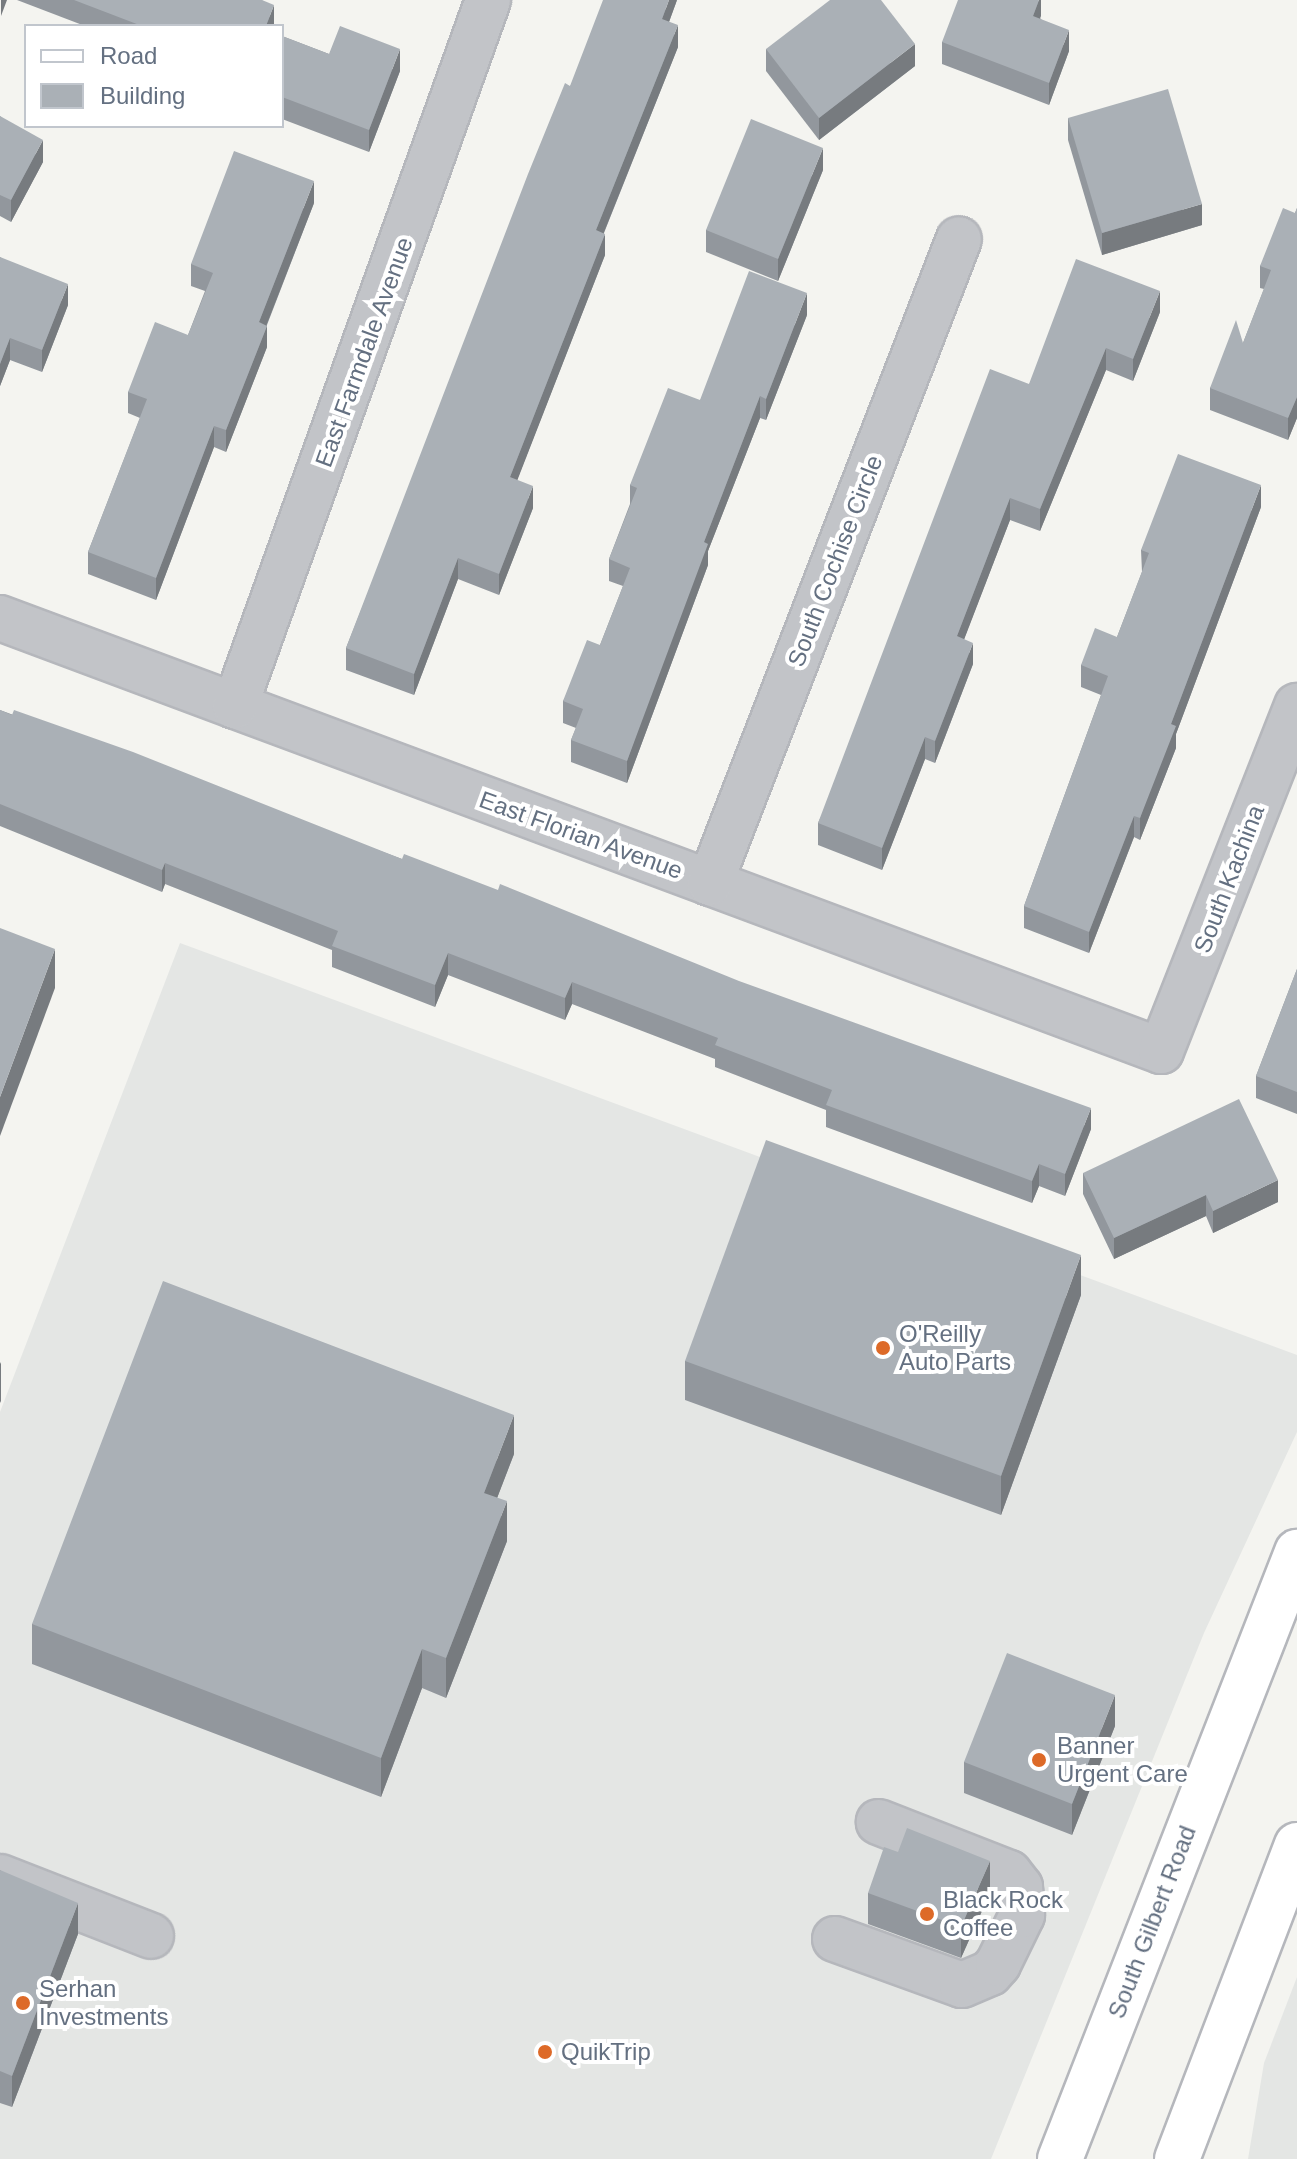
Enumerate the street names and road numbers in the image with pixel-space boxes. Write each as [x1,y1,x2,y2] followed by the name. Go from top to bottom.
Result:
[309,233,419,471] street label: East Farmdale Avenue
[781,451,889,671] street label: South Cochise Circle
[475,785,687,885] street label: East Florian Avenue
[1188,801,1270,957] street label: South Kachina
[1102,1822,1202,2022] street label: South Gilbert Road

